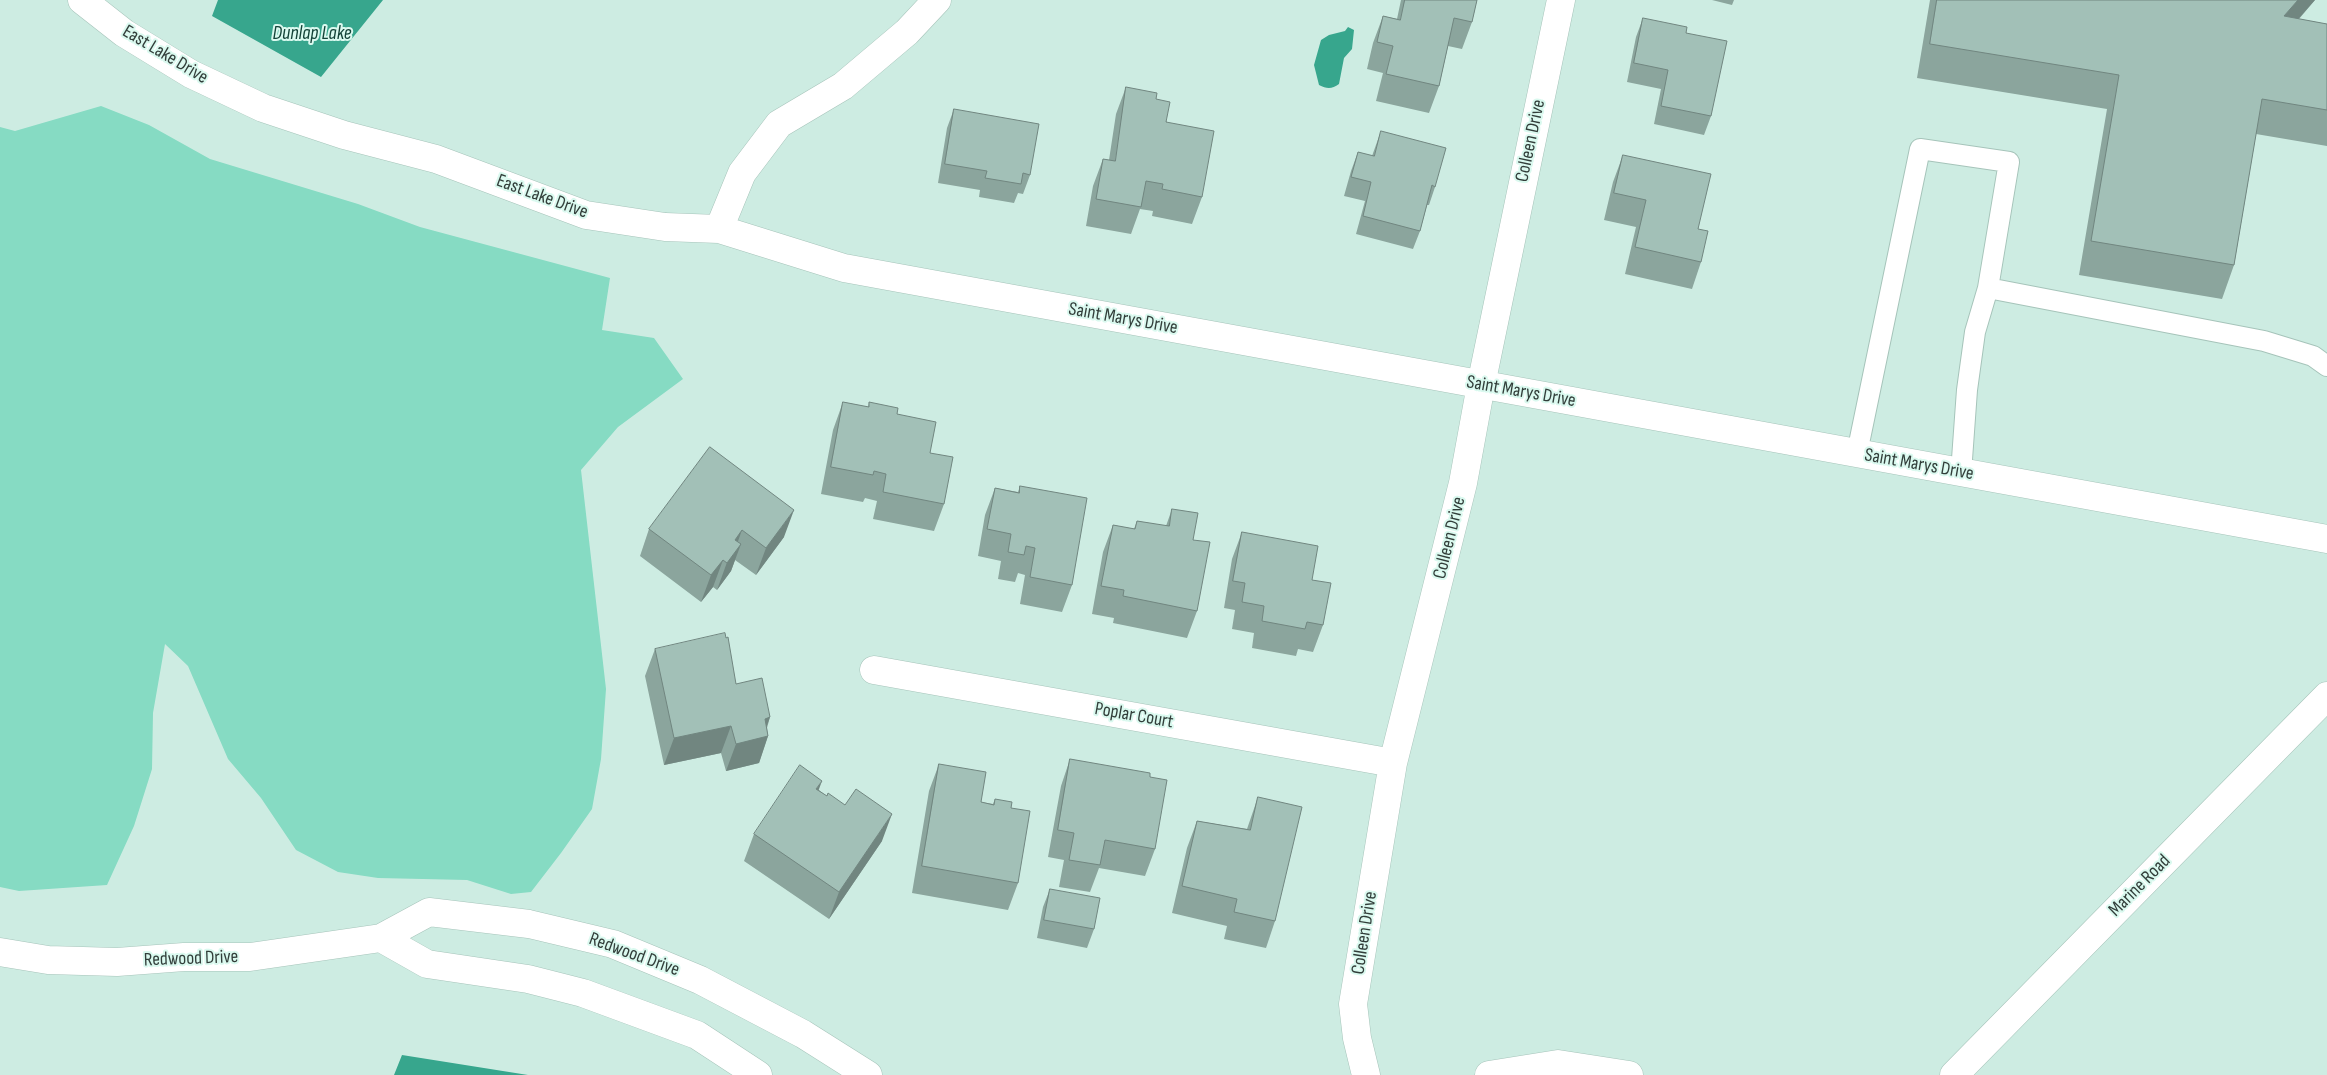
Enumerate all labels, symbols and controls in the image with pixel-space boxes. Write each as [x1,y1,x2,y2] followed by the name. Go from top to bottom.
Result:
[118,21,212,89] street label: East Lake Drive
[272,22,352,46] water label: Dunlap Lake
[1511,98,1551,184] street label: Colleen Drive
[493,170,591,224] street label: East Lake Drive
[1067,298,1179,340] street label: Saint Marys Drive
[1465,371,1577,413] street label: Saint Marys Drive
[1863,444,1975,486] street label: Saint Marys Drive
[1429,495,1471,581] street label: Colleen Drive
[1093,698,1175,734] street label: Poplar Court
[2104,850,2176,922] street label: Marine Road
[1347,890,1383,976] street label: Colleen Drive
[586,928,682,982] street label: Redwood Drive
[143,946,239,972] street label: Redwood Drive

